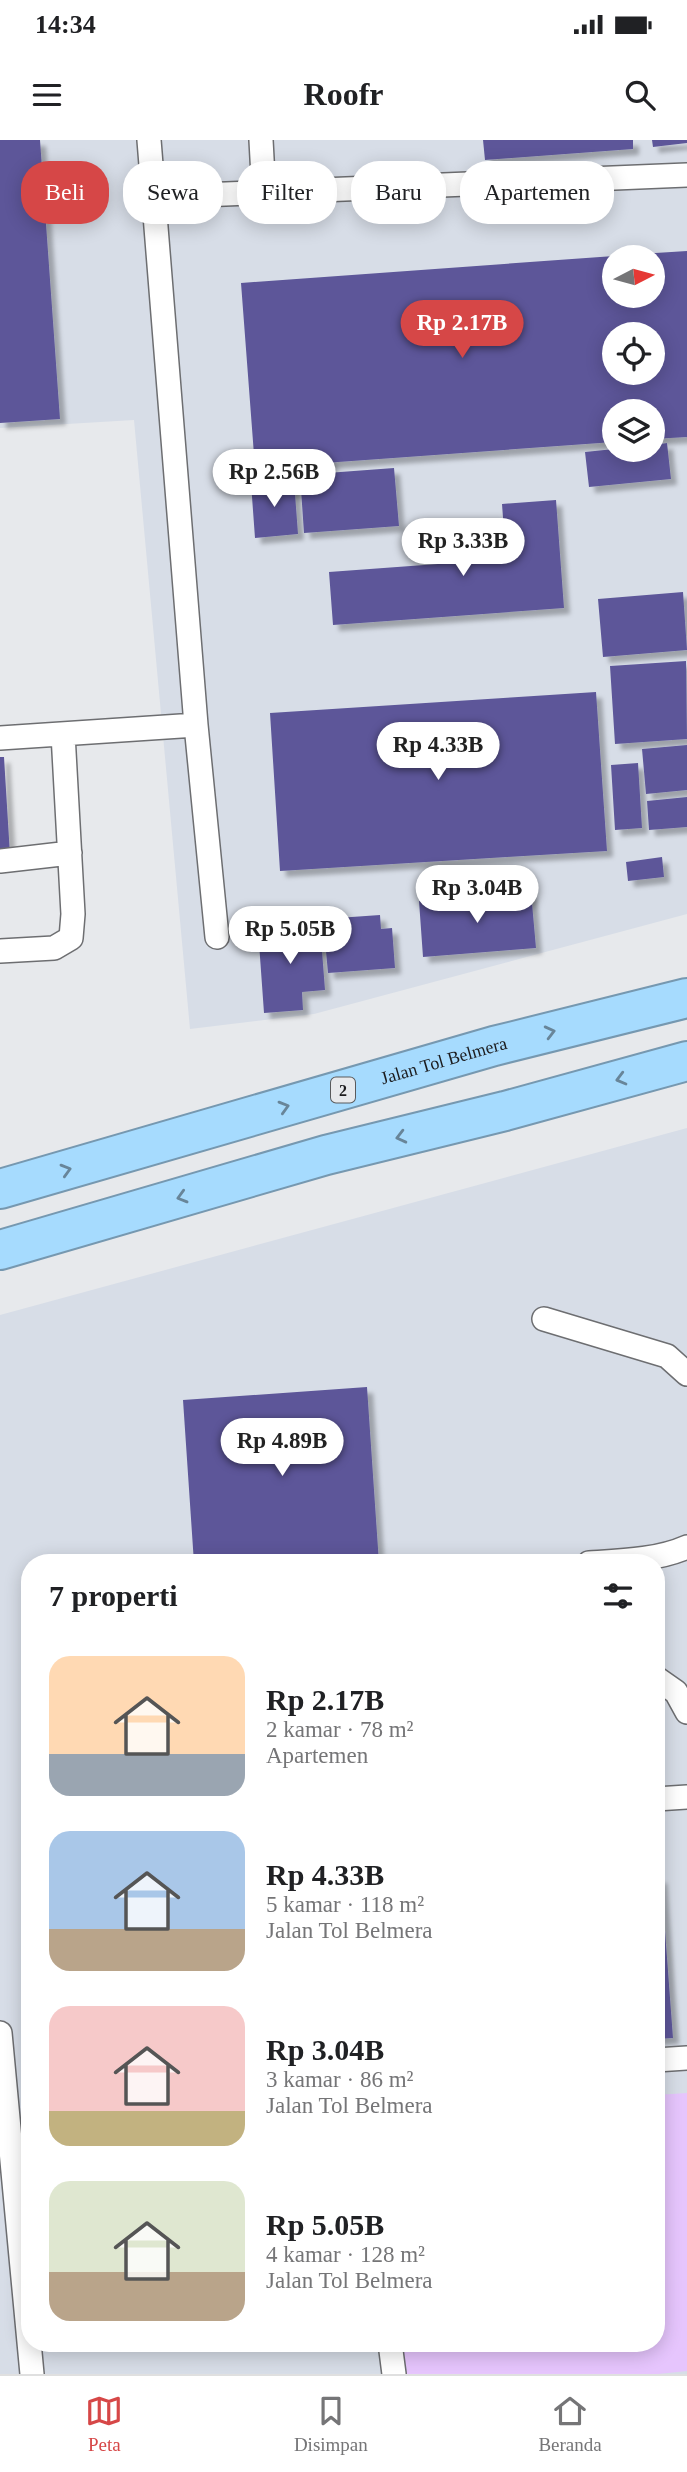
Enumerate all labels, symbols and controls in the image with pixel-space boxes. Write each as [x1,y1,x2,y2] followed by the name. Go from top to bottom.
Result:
[35,10,96,39] text: 14:34
[28,76,66,114] icon: menu
[304,76,383,112] text: Roofr
[621,76,659,114] icon: search
[21,161,109,224] chip: Beli
[123,161,223,224] chip: Sewa
[237,161,337,224] chip: Filter
[351,161,446,224] chip: Baru
[460,161,614,224] chip: Apartemen
[602,245,665,308] north arrow
[602,245,665,462] map controls
[390,300,534,360] pin: Rp 2.17B
[417,310,507,335] text: Rp 2.17B
[602,322,665,385] button: locate
[602,399,665,462] button: layers
[202,450,346,509] pin: Rp 2.56B
[229,459,319,484] text: Rp 2.56B
[391,518,535,578] pin: Rp 3.33B
[418,528,508,553] text: Rp 3.33B
[366,722,510,782] pin: Rp 4.33B
[393,732,483,757] text: Rp 4.33B
[405,866,549,925] pin: Rp 3.04B
[432,875,522,900] text: Rp 3.04B
[218,906,362,966] pin: Rp 5.05B
[245,916,335,941] text: Rp 5.05B
[544,1026,556,1040] one-way arrow
[378,1033,509,1088] street label: Jalan Tol Belmera
[615,1071,627,1085] one-way arrow
[331,1078,355,1102] road number: 2
[278,1101,290,1115] one-way arrow
[395,1129,407,1143] one-way arrow
[59,1164,71,1179] one-way arrow
[176,1189,188,1204] one-way arrow
[210,1418,354,1478] pin: Rp 4.89B
[237,1428,327,1453] text: Rp 4.89B
[599,1577,637,1615] icon: filters
[49,1579,178,1612] text: 7 properti
[266,1683,384,1716] text: Rp 2.17B
[105,1684,189,1768] icon: home
[266,1717,413,1742] text: 2 kamar · 78 m²
[266,1743,368,1768] text: Apartemen
[266,1858,384,1891] text: Rp 4.33B
[105,1859,189,1943] icon: home
[266,1892,424,1917] text: 5 kamar · 118 m²
[266,1918,433,1943] text: Jalan Tol Belmera
[266,2033,384,2066] text: Rp 3.04B
[105,2034,189,2118] icon: home
[266,2067,413,2092] text: 3 kamar · 86 m²
[266,2093,433,2118] text: Jalan Tol Belmera
[266,2208,384,2241] text: Rp 5.05B
[105,2209,189,2293] icon: home
[266,2242,425,2267] text: 4 kamar · 128 m²
[266,2268,433,2293] text: Jalan Tol Belmera
[85,2392,123,2456] tab: Peta
[294,2392,368,2456] tab: Disimpan
[538,2392,602,2456] tab: Beranda

